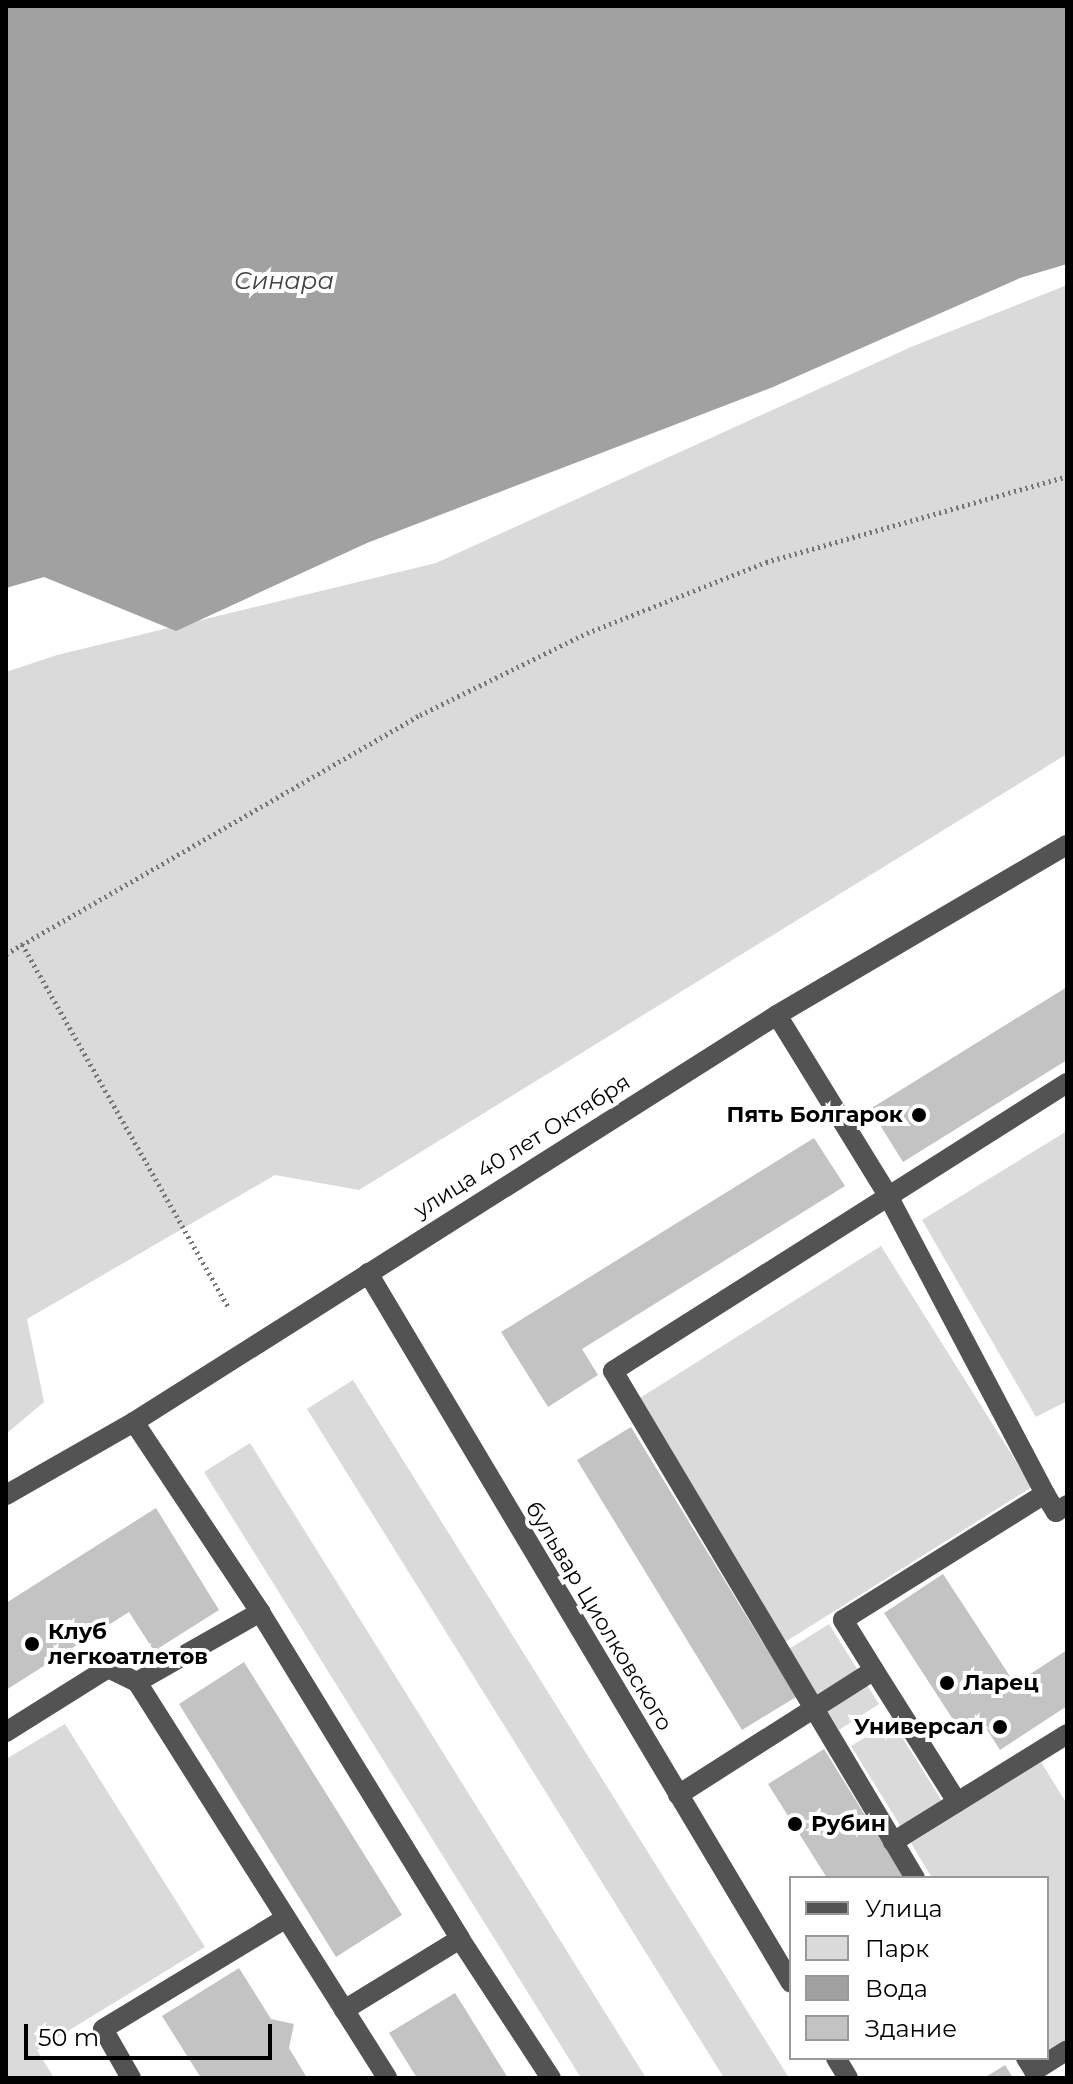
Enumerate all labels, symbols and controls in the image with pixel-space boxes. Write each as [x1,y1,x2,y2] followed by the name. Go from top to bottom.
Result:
[234,267,334,295] water label: Синара
[409,1069,635,1223] street label: улица 40 лет Октября
[727,1102,903,1128] place label: Пять Болгарок
[910,1106,928,1124] marker: Пять Болгарок
[520,1497,678,1735] street label: бульвар Циолковского
[48,1618,208,1670] place label: Клуб легкоатлетов
[23,1635,41,1653] marker: Клуб легкоатлетов
[963,1670,1039,1696] place label: Ларец
[938,1674,956,1692] marker: Ларец
[854,1714,984,1740] place label: Универсал
[991,1718,1009,1736] marker: Универсал
[811,1811,886,1837] place label: Рубин
[786,1815,804,1833] marker: Рубин
[789,1876,1049,2060] legend
[865,1894,943,1923] text: Улица
[865,1934,929,1963] text: Парк
[865,1974,928,2003] text: Вода
[28,2008,276,2058] scale bar
[865,2014,957,2043] text: Здание
[38,2023,99,2052] text: 50 m

